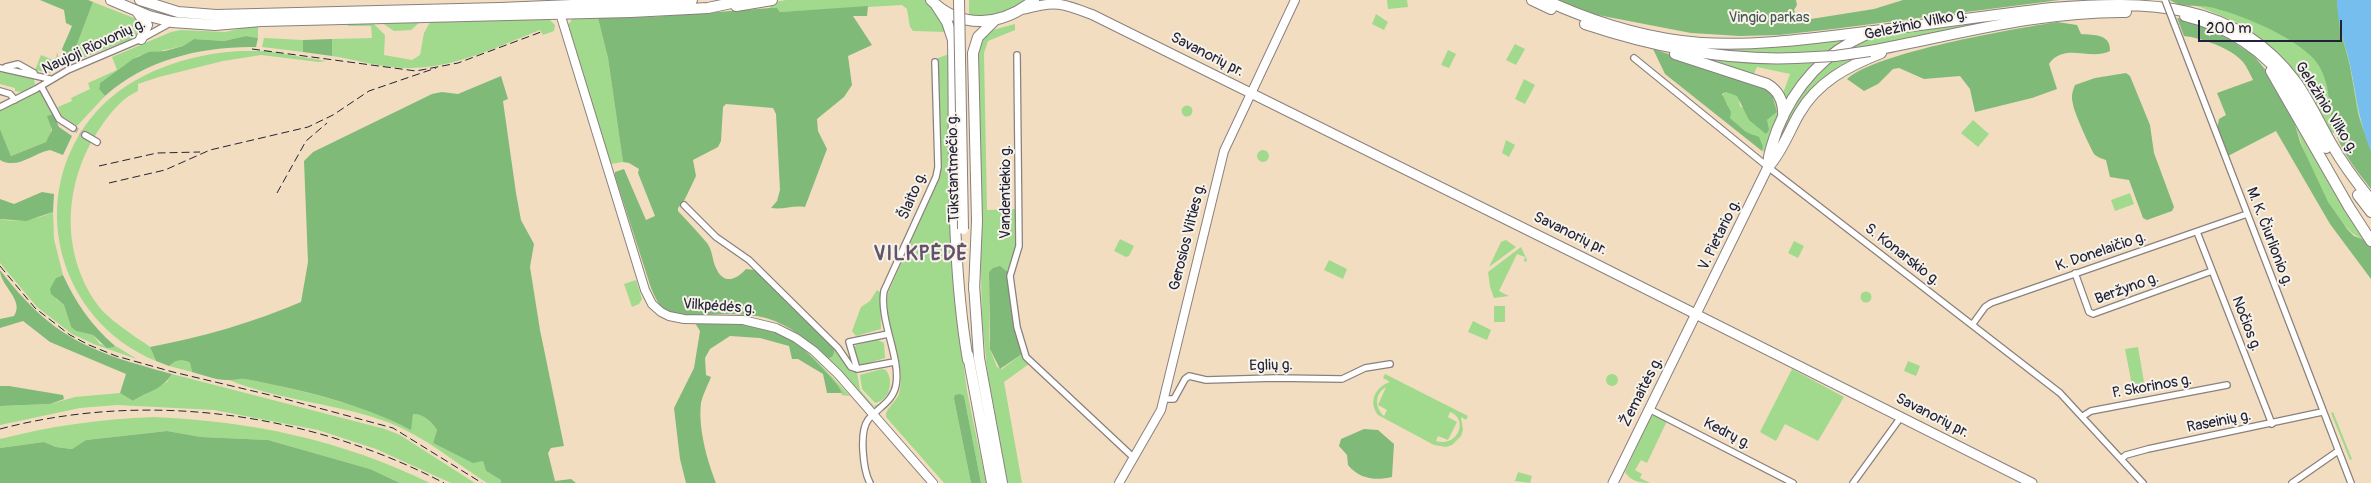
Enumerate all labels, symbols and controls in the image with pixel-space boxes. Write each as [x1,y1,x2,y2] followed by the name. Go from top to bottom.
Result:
[1863,5,1969,45] street label: Geležinio Vilko g.
[1729,9,1809,27] park label: Vingio parkas
[2201,10,2345,42] scale bar
[39,15,149,79] street label: Naujoji Riovonių g.
[2206,19,2251,38] text: 200 m
[1167,29,1247,81] street label: Savanorių pr.
[2291,59,2361,157] street label: Geležinio Vilko g.
[944,113,964,223] street label: Tūkstantmečio g.
[997,145,1015,239] street label: Vandentiekio g.
[895,169,931,223] street label: Šlaito g.
[1166,181,1210,293] street label: Gerosios Vilties g.
[2242,185,2296,289] street label: M. K. Čiurlionio g.
[1695,197,1745,273] street label: V. Pietario g.
[1530,208,1610,260] street label: Savanorių pr.
[1861,220,1943,290] street label: S. Konarskio g.
[2053,228,2149,276] street label: K. Donelaičio g.
[873,243,969,267] district label: VILKPĖDĖ
[2093,269,2161,309] street label: Beržyno g.
[2227,294,2265,354] street label: Nočios g.
[682,295,756,319] street label: Vilkpėdės g.
[1617,354,1667,430] street label: Žemaitės g.
[1249,357,1293,375] street label: Eglių g.
[2111,371,2193,403] street label: P. Skorinos g.
[1892,390,1972,442] street label: Savanorių pr.
[2185,407,2253,437] street label: Raseinių g.
[1700,414,1754,454] street label: Kedrų g.

